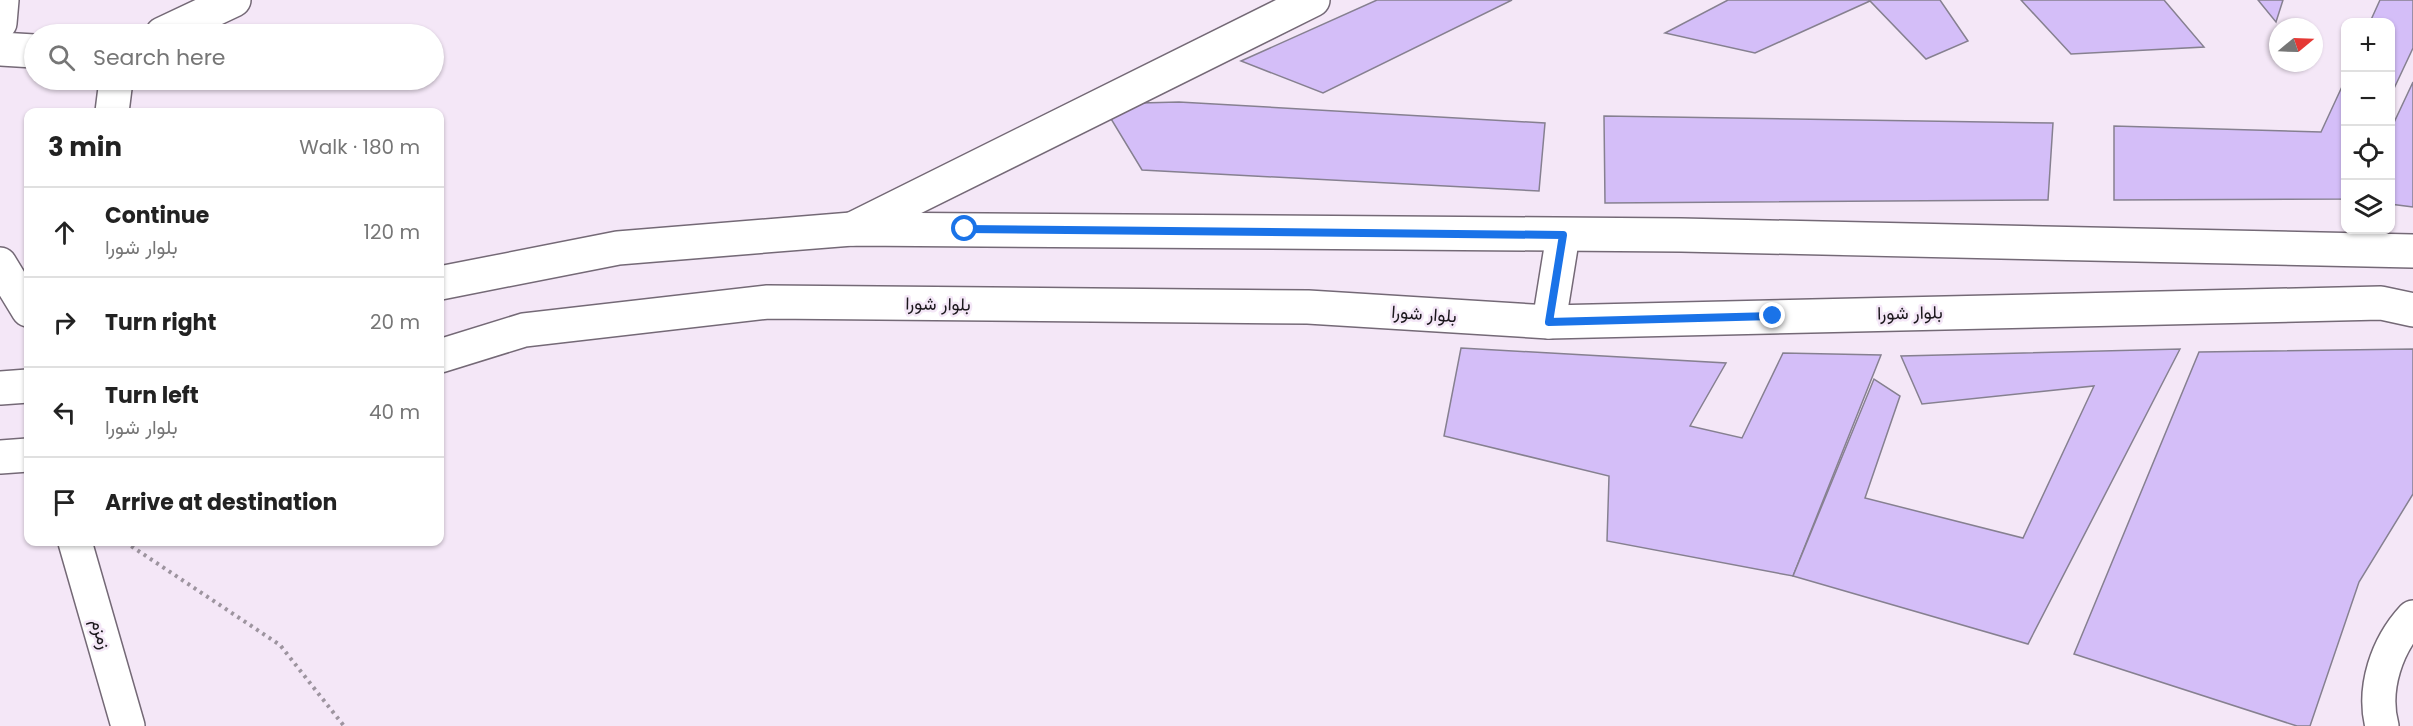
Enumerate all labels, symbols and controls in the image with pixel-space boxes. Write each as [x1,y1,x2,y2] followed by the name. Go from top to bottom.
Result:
[2269,18,2323,72] north arrow
[2341,18,2395,234] map controls
[2341,18,2395,72] button: +
[24,24,444,90] search box
[45,41,78,74] icon: search
[93,42,226,73] text: Search here
[2341,72,2395,126] button: −
[2341,126,2395,180] button: locate
[48,129,122,165] text: 3 min
[299,133,420,161] text: Walk · 180 m
[2341,180,2395,234] button: layers
[105,200,209,231] text: Continue
[951,215,977,241] route start
[48,216,81,249] icon: ahead
[364,218,420,246] text: 120 m
[105,233,178,261] text: بلوار شورا
[905,290,971,317] street label: بلوار شورا
[1390,299,1458,328] street label: بلوار شورا
[1877,299,1943,326] street label: بلوار شورا
[1759,302,1785,328] route end
[48,306,81,339] icon: right
[105,307,216,338] text: Turn right
[370,308,420,336] text: 20 m
[105,380,199,411] text: Turn left
[48,396,81,429] icon: left
[369,398,420,426] text: 40 m
[105,413,178,441] text: بلوار شورا
[48,486,81,519] icon: arrive
[105,487,337,518] text: Arrive at destination
[85,616,118,652] street label: زمزم

